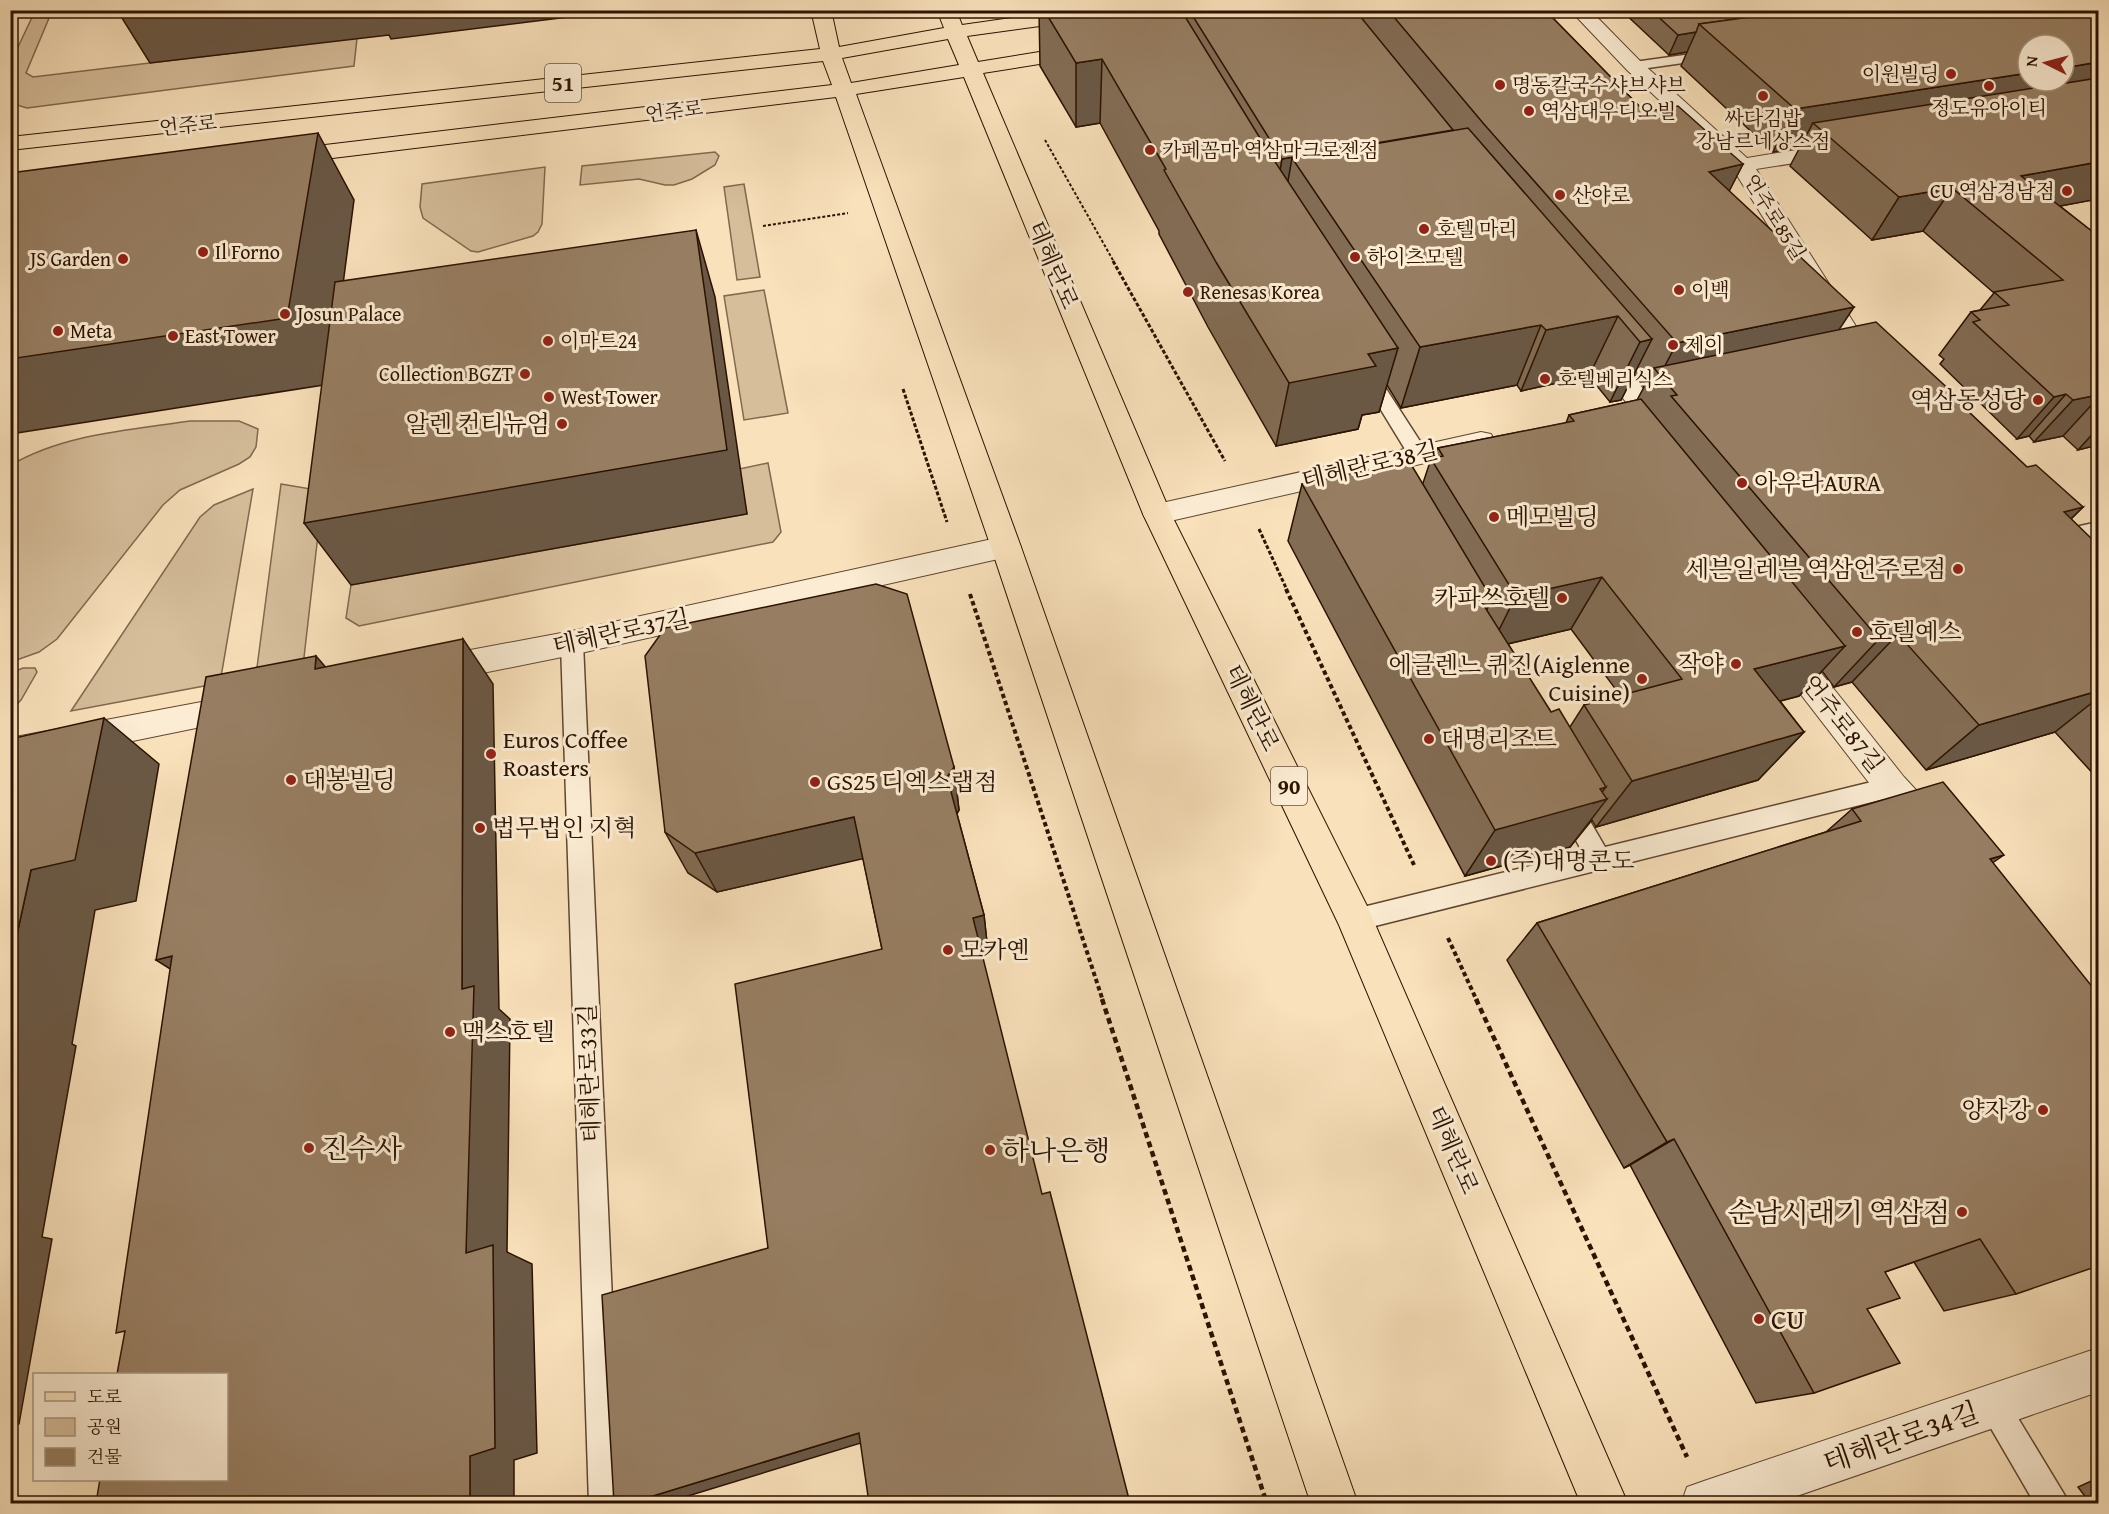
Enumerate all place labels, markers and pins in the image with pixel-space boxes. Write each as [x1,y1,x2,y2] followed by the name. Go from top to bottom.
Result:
[1862,59,1939,88] place label: 이원빌딩
[1944,67,1958,81] marker: 이원빌딩
[1512,70,1686,99] place label: 명동칼국수샤브샤브
[1493,78,1507,92] marker: 명동칼국수샤브샤브
[1982,79,1996,93] marker: 정도유아이티
[1756,89,1770,103] marker: 싸다김밥 강남르네상스점
[1931,93,2047,122] place label: 정도유아이티
[1541,96,1676,125] place label: 역삼대우디오빌
[1695,103,1831,155] place label: 싸다김밥 강남르네상스점
[1522,104,1536,118] marker: 역삼대우디오빌
[1162,135,1379,164] place label: 카페꼼마 역삼마크로젠점
[1143,143,1157,157] marker: 카페꼼마 역삼마크로젠점
[1930,176,2055,205] place label: CU 역삼경남점
[1572,180,1630,209] place label: 산야로
[2060,184,2074,198] marker: CU 역삼경남점
[1553,188,1567,202] marker: 산야로
[1436,214,1518,243] place label: 호텔 마리
[1417,222,1431,236] marker: 호텔 마리
[215,237,280,266] place label: Il Forno
[1367,242,1464,271] place label: 하이츠모텔
[27,244,111,273] place label: JS Garden
[196,245,210,259] marker: Il Forno
[1348,250,1362,264] marker: 하이츠모텔
[116,252,130,266] marker: JS Garden
[1691,275,1730,304] place label: 이백
[1200,277,1321,306] place label: Renesas Korea
[1672,283,1686,297] marker: 이백
[1181,285,1195,299] marker: Renesas Korea
[294,299,401,328] place label: Josun Palace
[278,307,292,321] marker: Josun Palace
[70,316,113,345] place label: Meta
[185,321,276,350] place label: East Tower
[51,324,65,338] marker: Meta
[560,326,637,355] place label: 이마트24
[166,329,180,343] marker: East Tower
[1685,330,1724,359] place label: 제이
[541,334,555,348] marker: 이마트24
[1666,338,1680,352] marker: 제이
[379,359,513,388] place label: Collection BGZT
[1557,364,1673,393] place label: 호텔베리식스
[518,367,532,381] marker: Collection BGZT
[1538,372,1552,386] marker: 호텔베리식스
[561,382,658,411] place label: West Tower
[1910,382,2027,417] place label: 역삼동성당
[542,390,556,404] marker: West Tower
[2031,393,2045,407] marker: 역삼동성당
[406,406,550,441] place label: 알렌 컨티뉴엄
[555,417,569,431] marker: 알렌 컨티뉴엄
[1754,465,1882,500] place label: 아우라AURA
[1735,476,1749,490] marker: 아우라AURA
[1506,499,1599,534] place label: 메모빌딩
[1487,510,1501,524] marker: 메모빌딩
[1686,551,1946,586] place label: 세븐일레븐 역삼언주로점
[1951,562,1965,576] marker: 세븐일레븐 역삼언주로점
[1434,580,1550,615] place label: 카파쓰호텔
[1555,591,1569,605] marker: 카파쓰호텔
[1869,614,1962,649] place label: 호텔예스
[1850,625,1864,639] marker: 호텔예스
[1678,646,1724,681] place label: 작야
[1388,647,1630,710] place label: 에글렌느 퀴진(Aiglenne Cuisine)
[1729,657,1743,671] marker: 작야
[1635,672,1649,686] marker: 에글렌느 퀴진(Aiglenne Cuisine)
[1441,721,1557,756] place label: 대명리조트
[503,722,628,785] place label: Euros Coffee Roasters
[1422,732,1436,746] marker: 대명리조트
[484,747,498,761] marker: Euros Coffee Roasters
[303,762,396,797] place label: 대봉빌딩
[827,764,997,799] place label: GS25 디엑스랩점
[284,773,298,787] marker: 대봉빌딩
[808,775,822,789] marker: GS25 디엑스랩점
[492,810,636,845] place label: 법무법인 지혁
[473,821,487,835] marker: 법무법인 지혁
[1503,843,1634,878] place label: (주)대명콘도
[1484,854,1498,868] marker: (주)대명콘도
[960,932,1030,967] place label: 모카옌
[941,943,955,957] marker: 모카옌
[462,1014,555,1049] place label: 맥스호텔
[443,1025,457,1039] marker: 맥스호텔
[1961,1092,2032,1127] place label: 양자강
[2036,1103,2050,1117] marker: 양자강
[321,1127,402,1168] place label: 진수사
[1002,1129,1110,1170] place label: 하나은행
[302,1141,316,1155] marker: 진수사
[983,1143,997,1157] marker: 하나은행
[1727,1191,1950,1232] place label: 순남시래기 역삼점
[1955,1205,1969,1219] marker: 순남시래기 역삼점
[1771,1298,1805,1339] place label: CU
[1752,1312,1766,1326] marker: CU

